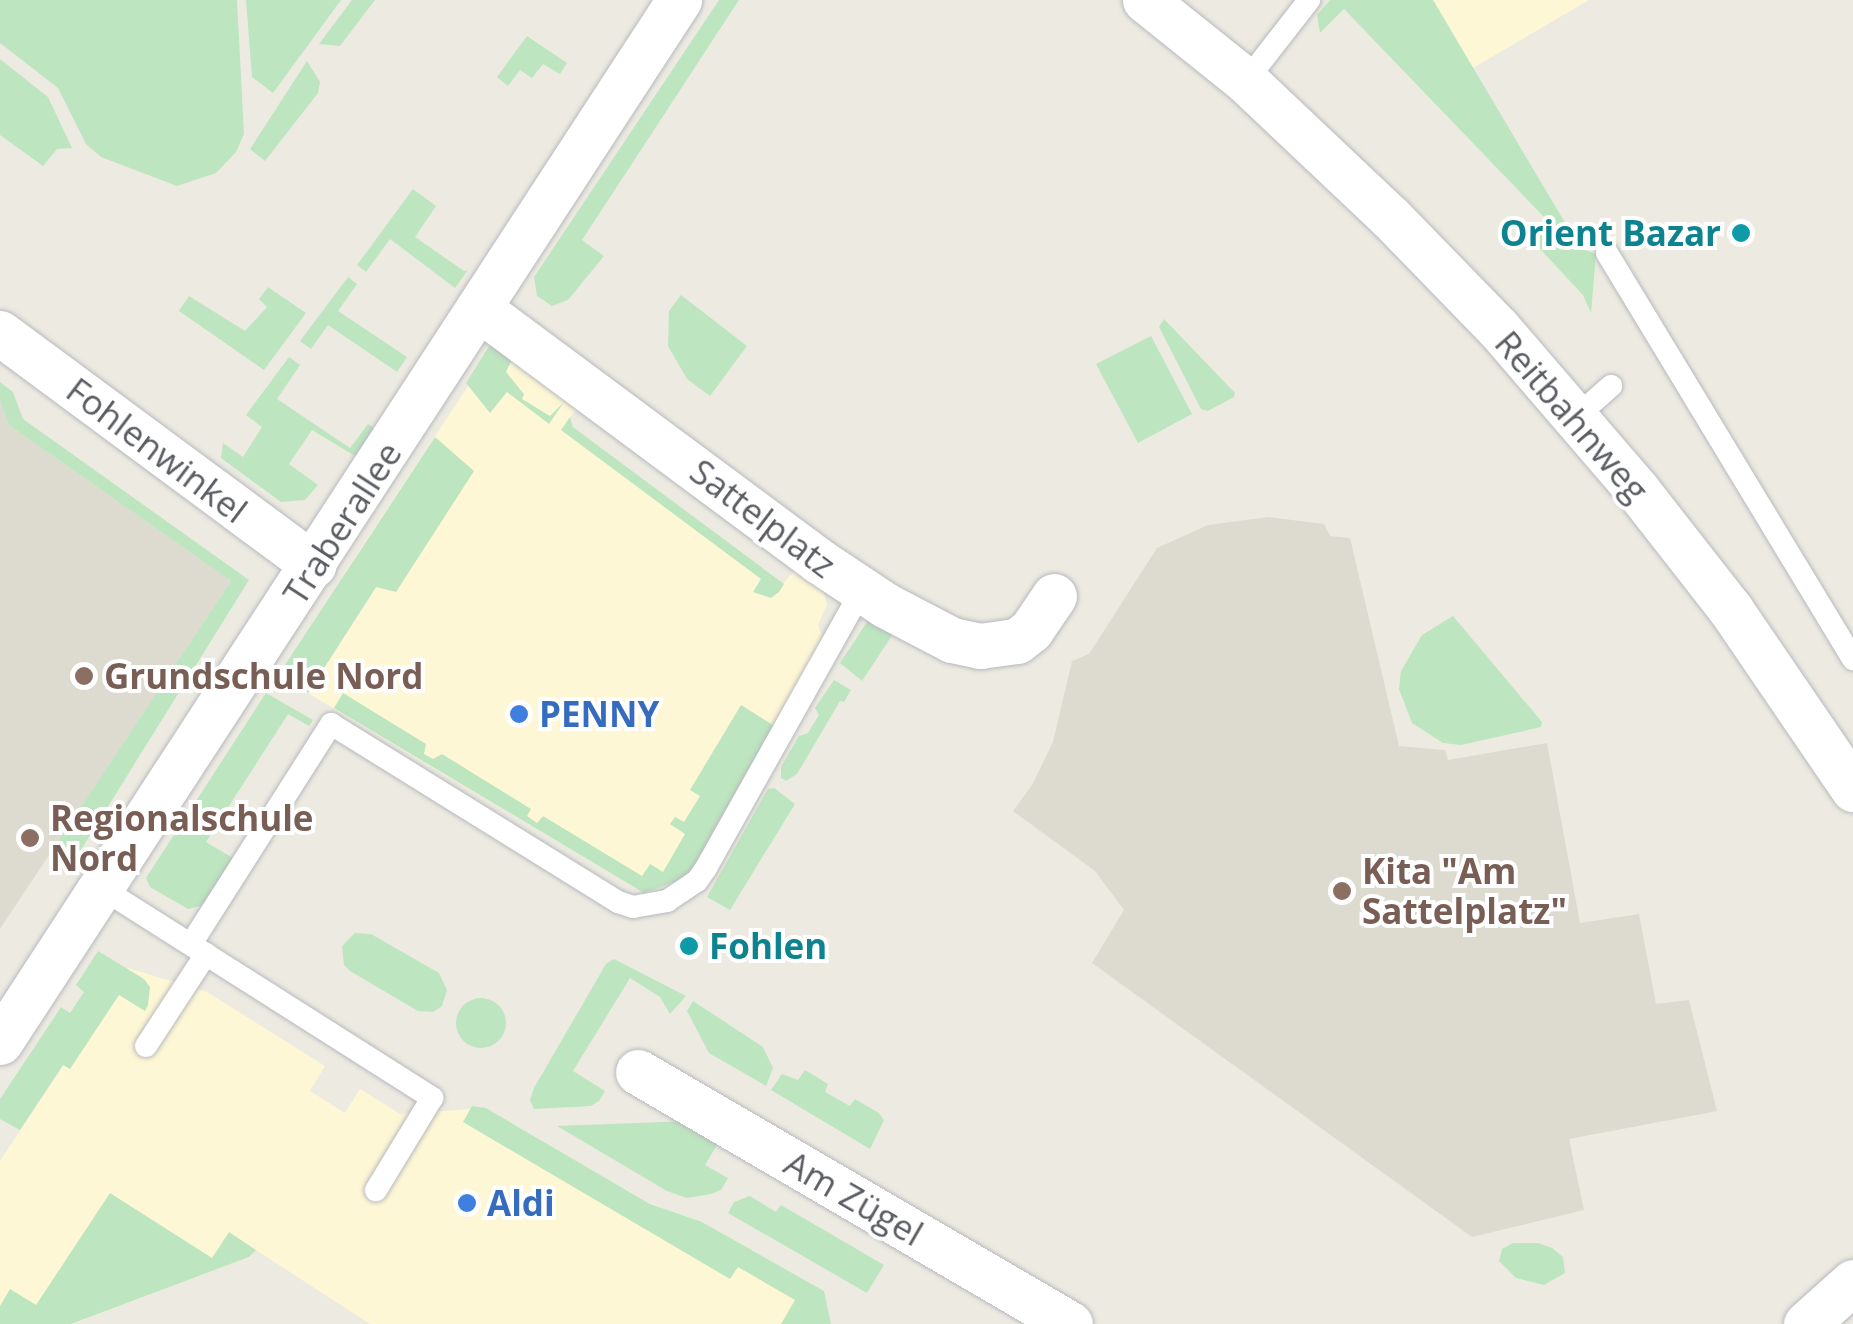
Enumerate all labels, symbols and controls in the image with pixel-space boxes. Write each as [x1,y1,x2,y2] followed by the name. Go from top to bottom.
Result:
[1500,212,1721,254] place label: Orient Bazar
[1730,222,1752,244] marker: Orient Bazar
[1487,322,1657,510] street label: Reitbahnweg
[59,369,255,531] street label: Fohlenwinkel
[274,434,410,612] street label: Traberallee
[682,450,844,586] street label: Sattelplatz
[104,655,423,697] place label: Grundschule Nord
[73,665,95,687] marker: Grundschule Nord
[539,693,659,735] place label: PENNY
[508,703,530,725] marker: PENNY
[50,797,313,879] place label: Regionalschule Nord
[19,827,41,849] marker: Regionalschule Nord
[1362,850,1567,932] place label: Kita "Am Sattelplatz"
[1331,880,1353,902] marker: Kita "Am Sattelplatz"
[709,925,827,967] place label: Fohlen
[678,935,700,957] marker: Fohlen
[777,1142,931,1254] street label: Am Zügel
[487,1182,555,1224] place label: Aldi
[456,1192,478,1214] marker: Aldi

